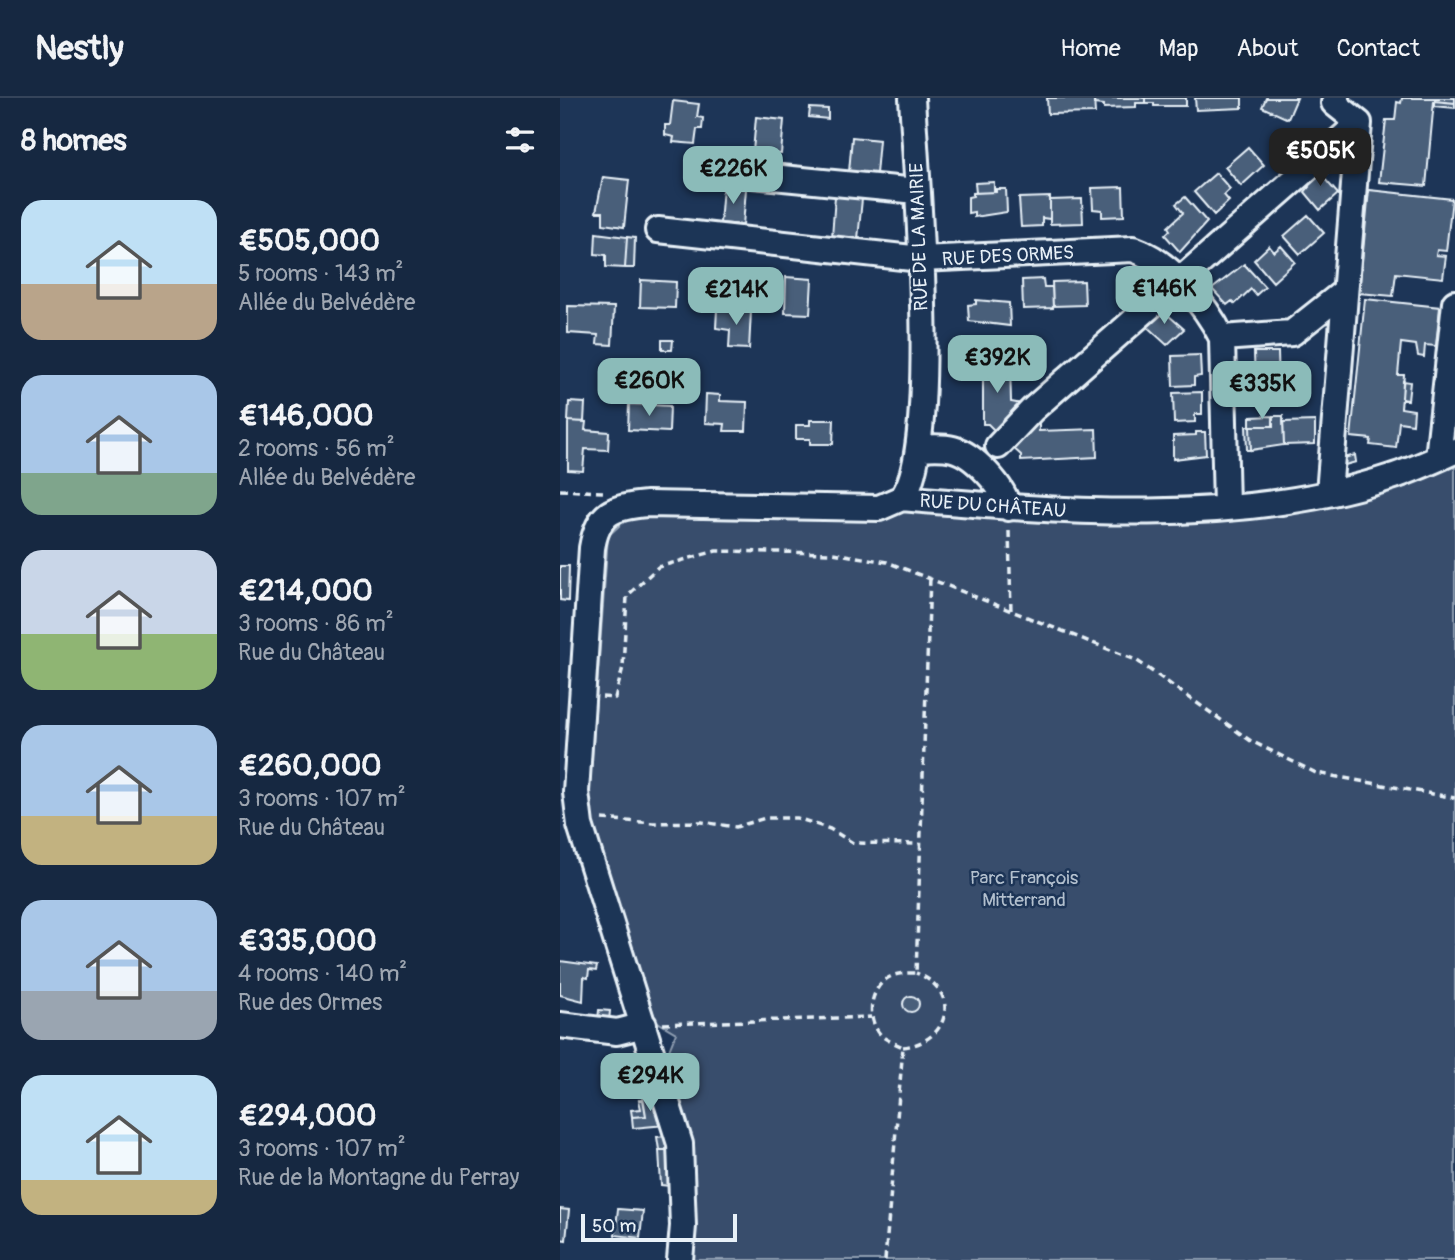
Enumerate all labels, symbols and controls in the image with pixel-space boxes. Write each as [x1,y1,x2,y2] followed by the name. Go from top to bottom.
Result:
[35,28,124,69] text: Nestly
[1060,34,1121,63] text: Home
[1159,34,1199,63] text: Map
[1237,34,1299,63] text: About
[1337,34,1420,63] text: Contact
[501,121,539,159] icon: filters
[21,122,127,159] text: 8 homes
[1271,129,1369,188] pin: €505K
[1285,136,1355,165] text: €505K
[684,146,782,206] pin: €226K
[699,154,767,183] text: €226K
[904,162,934,311] street label: RUE DE LA MAIRIE
[238,222,380,259] text: €505,000
[77,228,161,312] icon: home
[941,241,1075,271] street label: RUE DES ORMES
[238,259,403,288] text: 5 rooms · 143 m²
[1115,266,1213,326] pin: €146K
[687,268,785,327] pin: €214K
[1132,274,1196,303] text: €146K
[704,275,768,304] text: €214K
[238,288,415,317] text: Allée du Belvédère
[948,336,1046,395] pin: €392K
[964,343,1030,372] text: €392K
[600,358,698,418] pin: €260K
[1213,362,1311,421] pin: €335K
[613,366,685,395] text: €260K
[1228,369,1296,398] text: €335K
[238,397,373,434] text: €146,000
[77,403,161,487] icon: home
[238,434,395,463] text: 2 rooms · 56 m²
[238,463,415,492] text: Allée du Belvédère
[919,489,1067,523] street label: RUE DU CHÂTEAU
[238,572,373,609] text: €214,000
[77,578,161,662] icon: home
[238,609,394,638] text: 3 rooms · 86 m²
[238,638,385,667] text: Rue du Château
[238,747,382,784] text: €260,000
[77,753,161,837] icon: home
[238,784,406,813] text: 3 rooms · 107 m²
[238,813,385,842] text: Rue du Château
[970,866,1079,912] park label: Parc François Mitterrand
[238,922,377,959] text: €335,000
[77,928,161,1012] icon: home
[238,959,407,988] text: 4 rooms · 140 m²
[238,988,382,1017] text: Rue des Ormes
[601,1054,699,1113] pin: €294K
[616,1061,684,1090] text: €294K
[238,1097,377,1134] text: €294,000
[77,1103,161,1187] icon: home
[238,1134,406,1163] text: 3 rooms · 107 m²
[238,1163,519,1192] text: Rue de la Montagne du Perray
[581,1211,737,1243] scale bar
[592,1214,636,1238] text: 50 m

